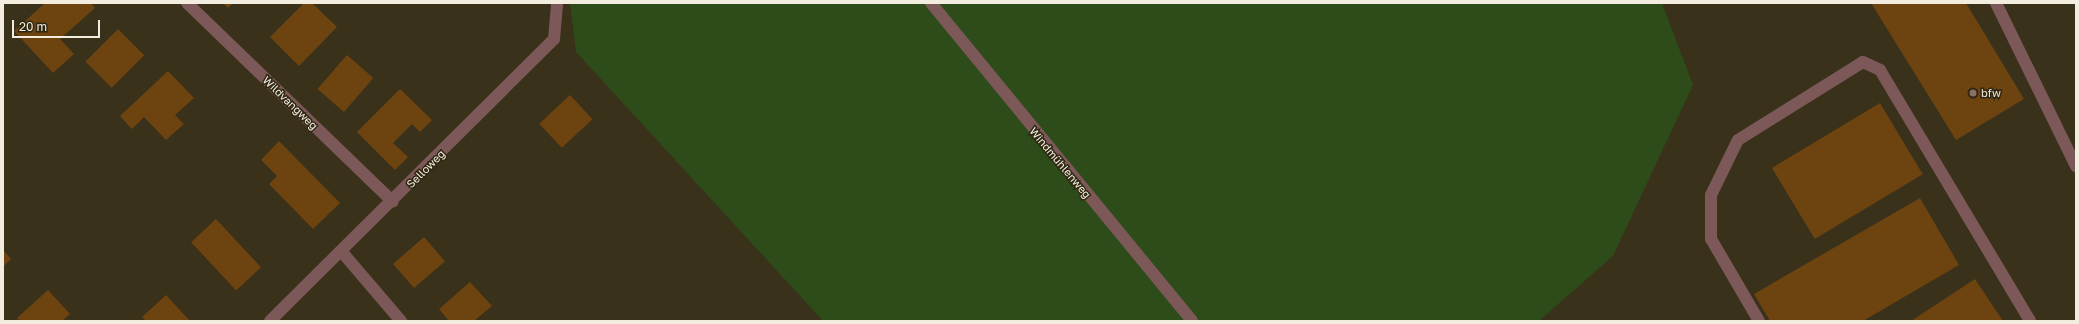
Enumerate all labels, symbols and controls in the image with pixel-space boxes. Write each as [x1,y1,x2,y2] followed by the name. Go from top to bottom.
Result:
[14,12,102,38] scale bar
[19,19,47,34] text: 20 m
[260,74,320,132] street label: Wildvangweg
[1981,86,2001,100] place label: bfw
[1968,88,1978,98] marker: bfw
[1026,125,1094,201] street label: Windmühlenweg
[404,147,448,191] street label: Selloweg

